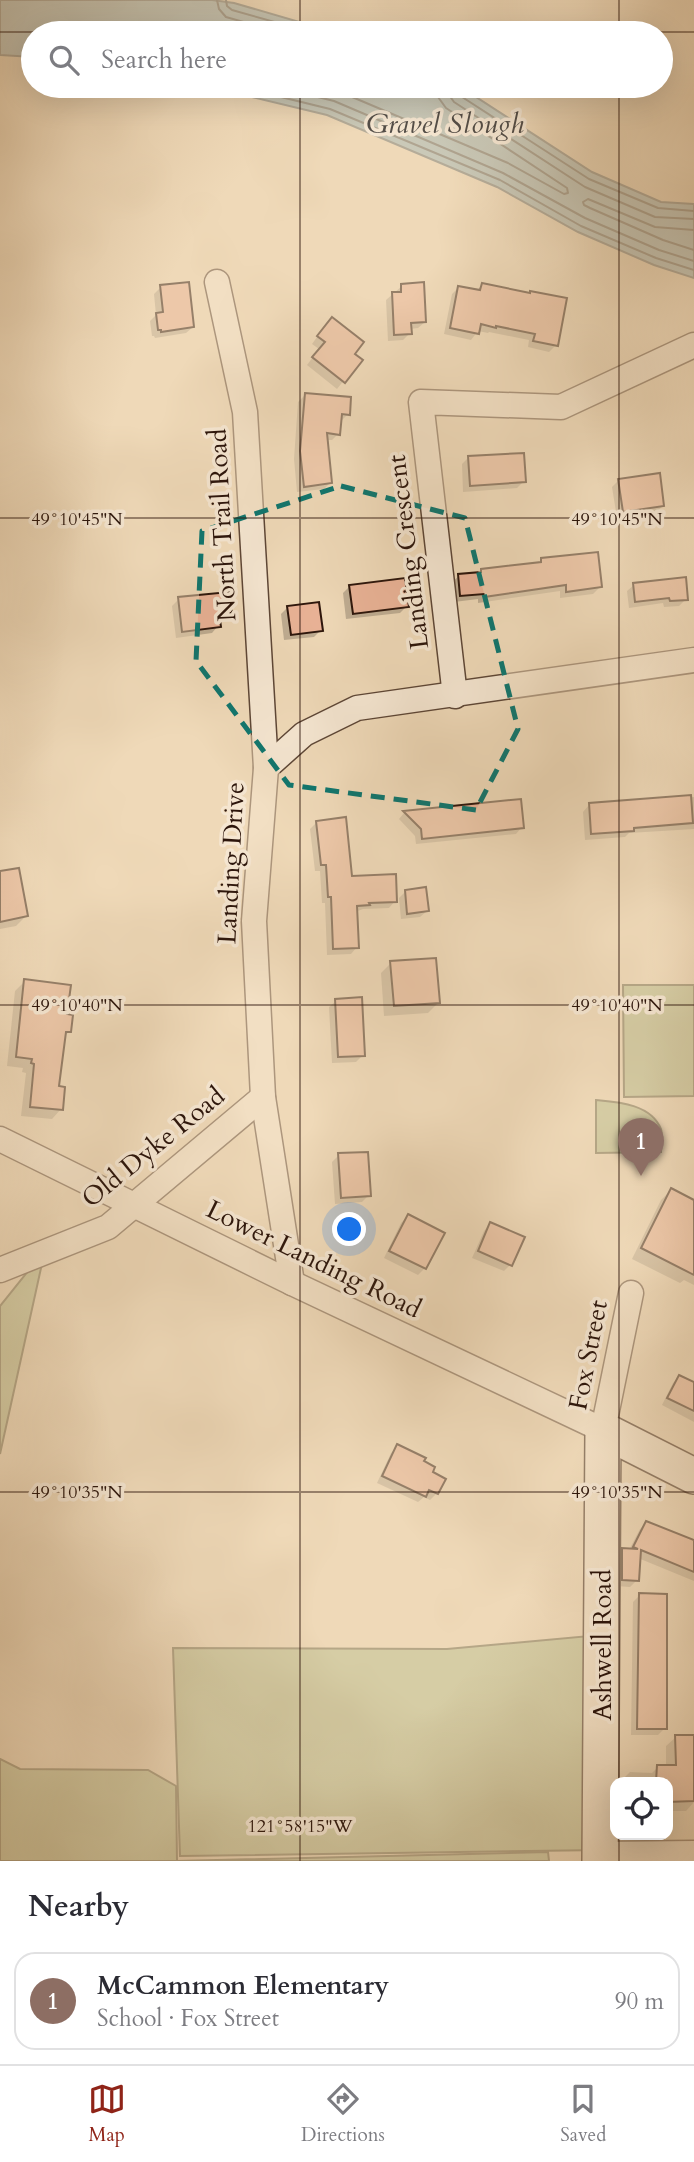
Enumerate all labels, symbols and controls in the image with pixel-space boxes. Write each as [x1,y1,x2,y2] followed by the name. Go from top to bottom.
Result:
[21,21,673,98] search box
[45,41,83,79] icon: search
[101,42,227,77] text: Search here
[366,105,524,143] water label: Gravel Slough
[199,428,245,622] street label: North Trail Road
[379,453,437,651] street label: Landing Crescent
[31,507,123,532] text: 49°10'45"N
[571,507,663,532] text: 49°10'45"N
[209,781,253,945] street label: Landing Drive
[31,993,123,1018] text: 49°10'40"N
[571,993,663,1018] text: 49°10'40"N
[74,1078,232,1216] street label: Old Dyke Road
[618,1118,664,1176] pin: 1
[201,1192,428,1326] street label: Lower Landing Road
[332,1212,366,1246] your location
[560,1297,616,1413] street label: Fox Street
[31,1480,123,1505] text: 49°10'35"N
[571,1480,663,1505] text: 49°10'35"N
[585,1569,620,1721] street label: Ashwell Road
[610,1777,673,1840] map controls
[610,1777,673,1840] button: locate
[247,1814,353,1839] text: 121°58'15"W
[28,1886,129,1927] text: Nearby
[97,1968,389,2003] text: McCammon Elementary
[47,1986,59,2017] text: 1
[615,1986,664,2017] text: 90 m
[97,2003,279,2034] text: School · Fox Street
[88,2080,126,2148] tab: Map
[301,2080,385,2148] tab: Directions
[560,2080,606,2148] tab: Saved

